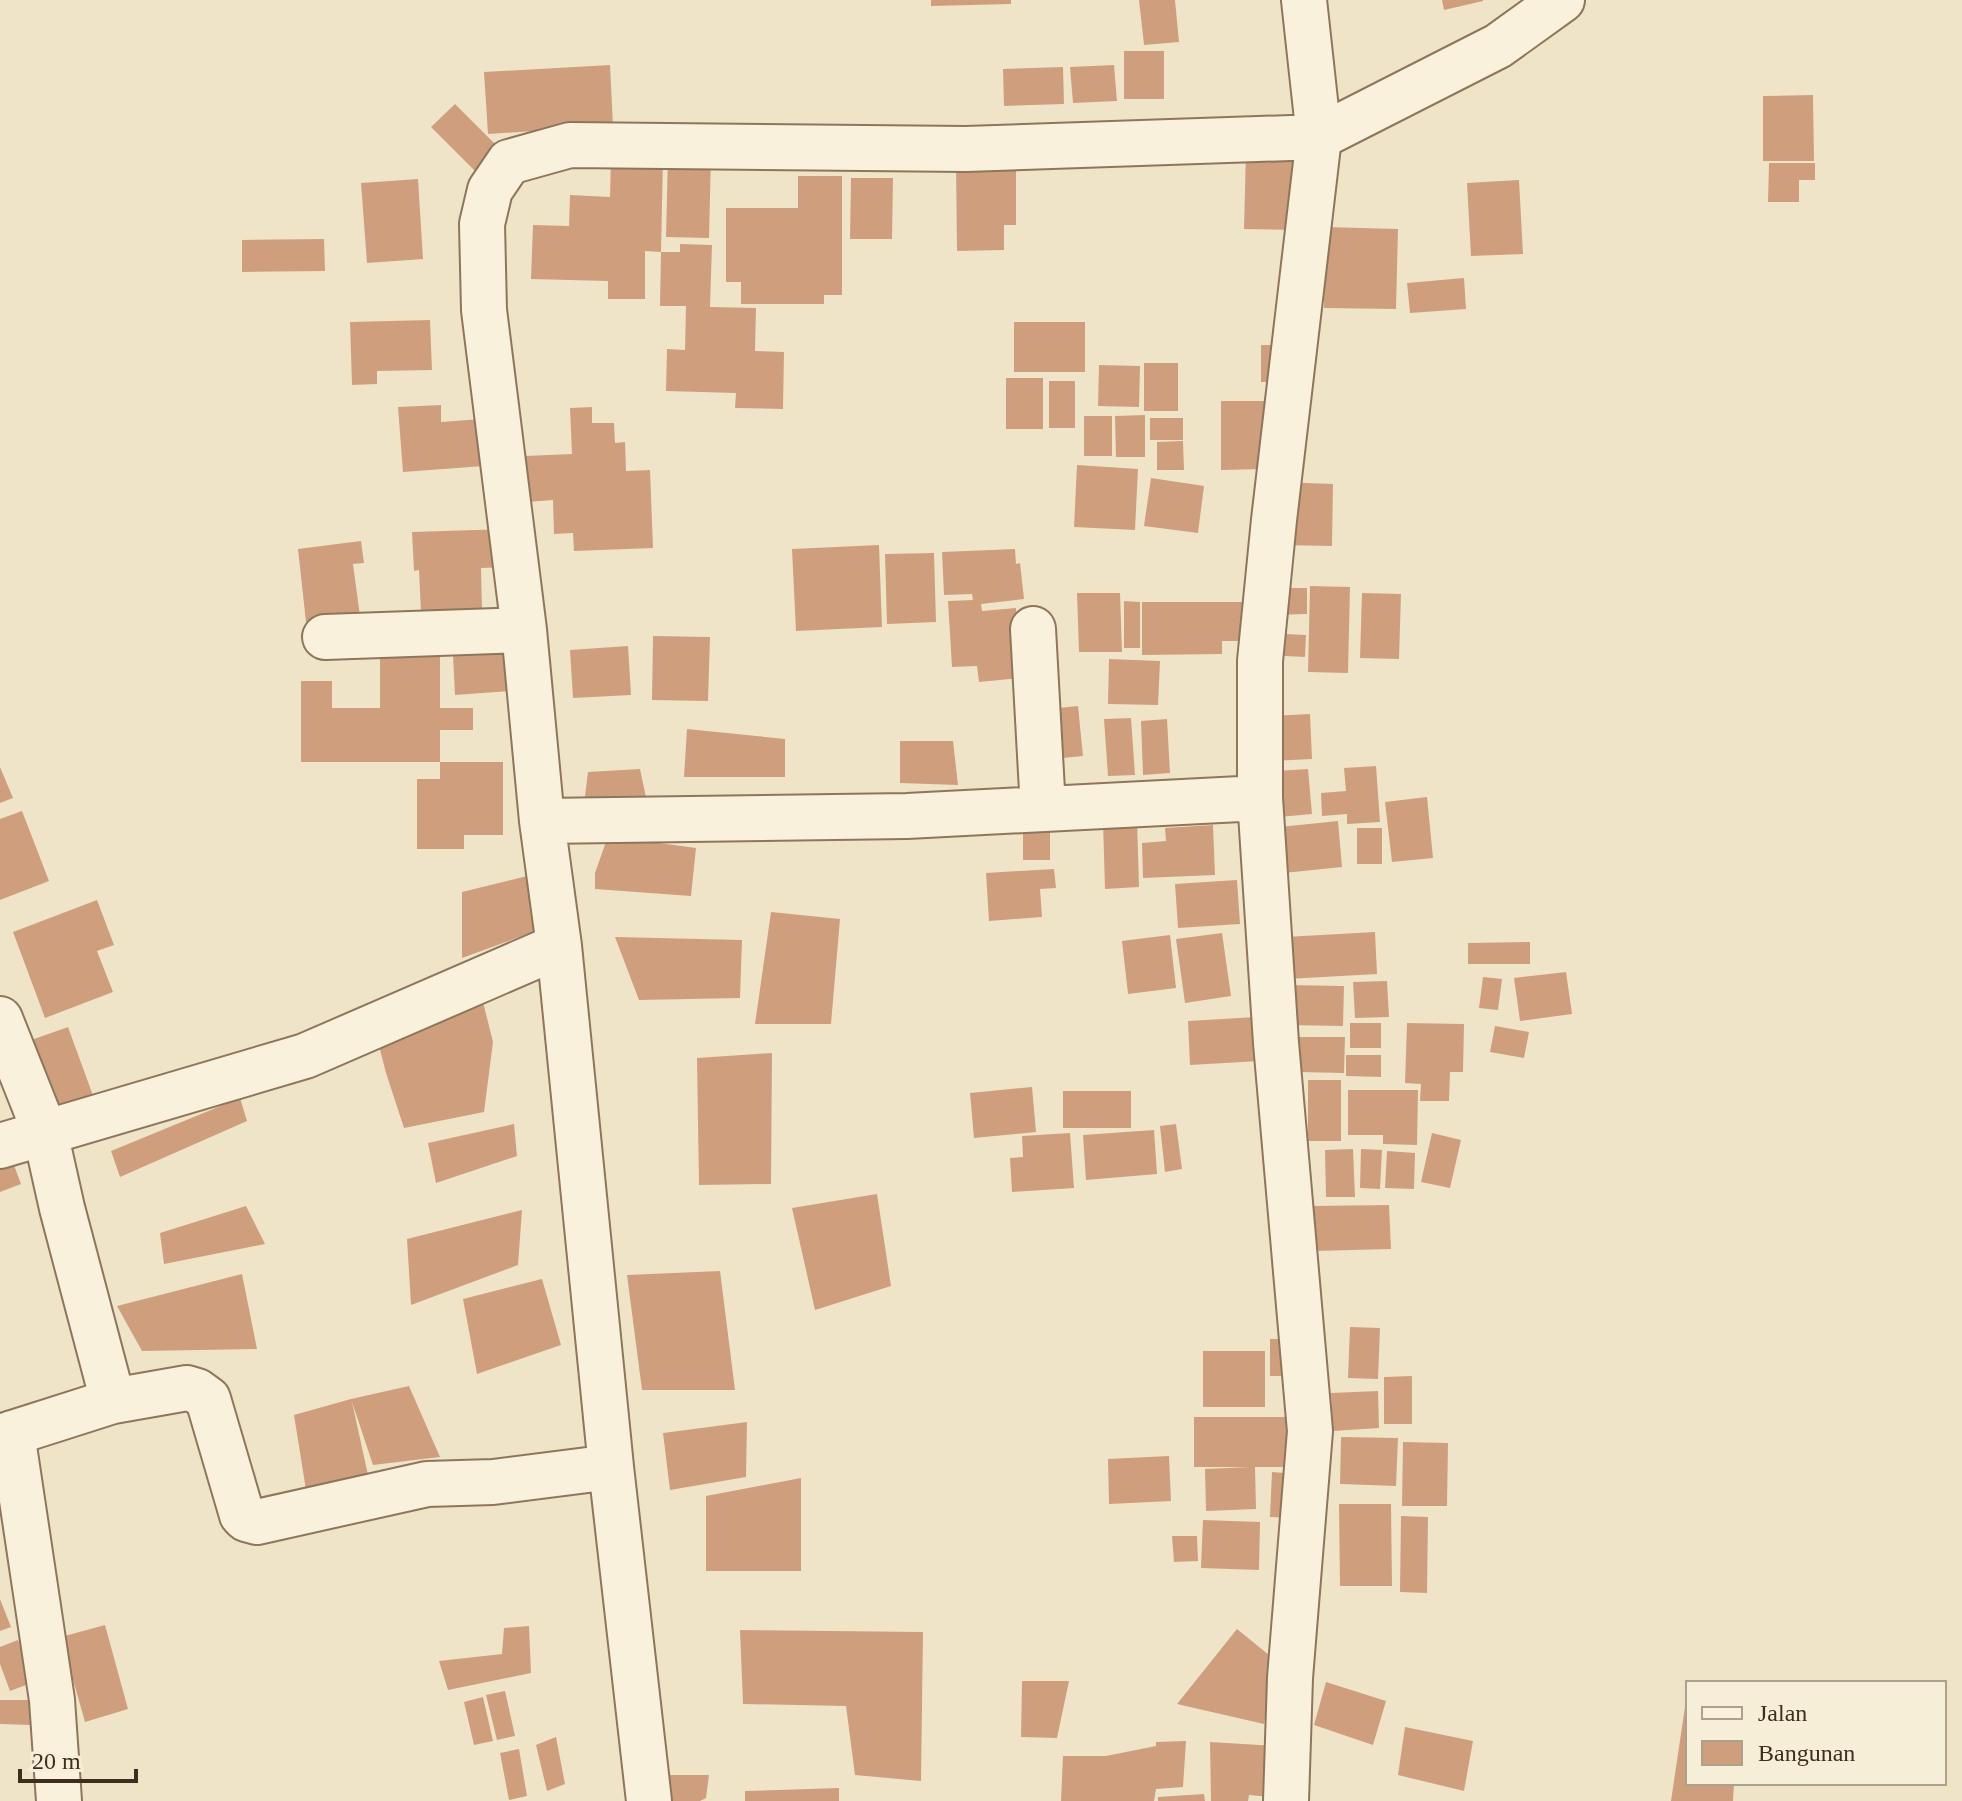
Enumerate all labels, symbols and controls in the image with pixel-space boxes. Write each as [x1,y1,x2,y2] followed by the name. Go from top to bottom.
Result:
[1686,1681,1946,1785] legend
[1758,1700,1807,1726] text: Jalan
[20,1733,136,1783] scale bar
[1758,1740,1855,1766] text: Bangunan
[32,1748,81,1774] text: 20 m

